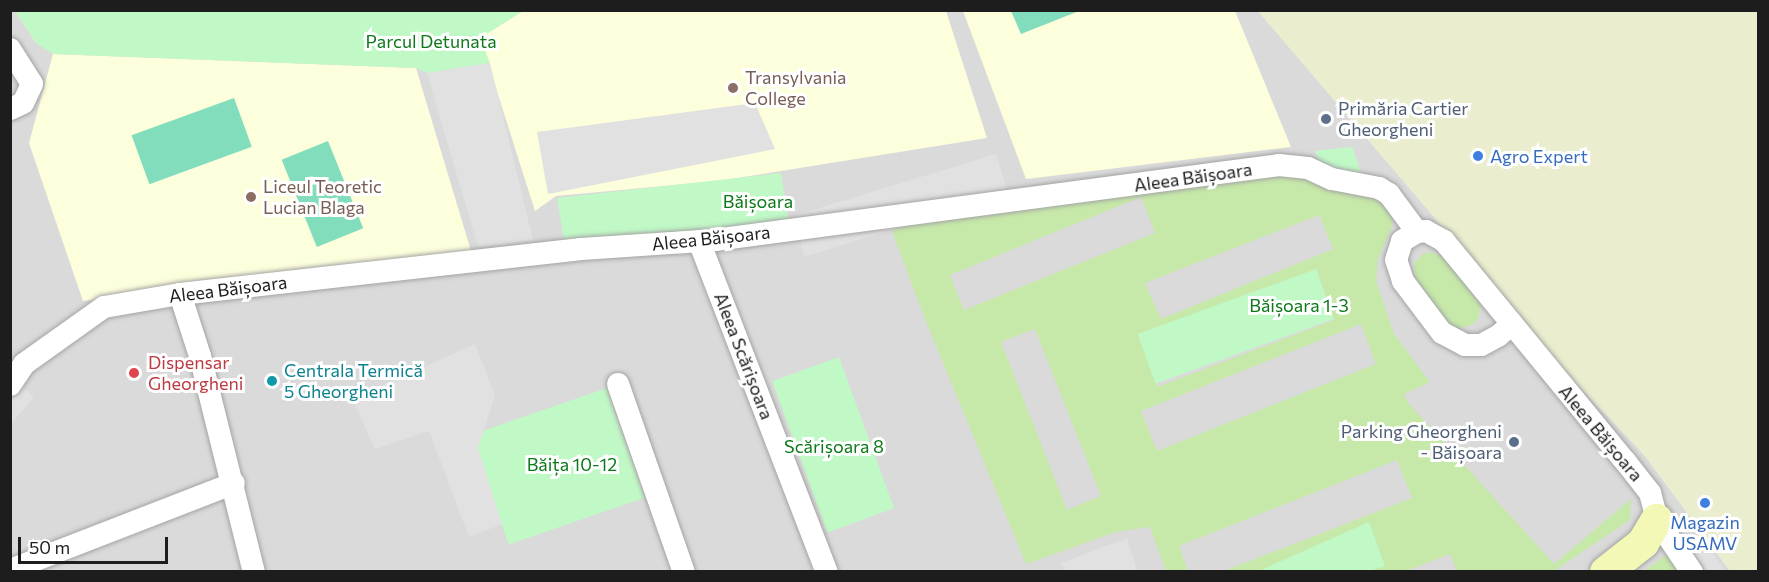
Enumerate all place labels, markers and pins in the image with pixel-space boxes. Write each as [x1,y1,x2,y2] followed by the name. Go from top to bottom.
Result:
[745,67,846,110] place label: Transylvania College
[726,81,740,95] marker: Transylvania College
[1338,98,1468,140] place label: Primăria Cartier Gheorgheni
[1319,112,1333,126] marker: Primăria Cartier Gheorgheni
[1490,145,1588,167] place label: Agro Expert
[1471,149,1485,163] marker: Agro Expert
[263,176,382,219] place label: Liceul Teoretic Lucian Blaga
[244,190,258,204] marker: Liceul Teoretic Lucian Blaga
[148,352,243,394] place label: Dispensar Gheorgheni
[284,360,423,403] place label: Centrala Termică 5 Gheorgheni
[125,364,143,382] marker: Dispensar Gheorgheni
[265,374,279,388] marker: Centrala Termică 5 Gheorgheni
[1341,421,1502,464] place label: Parking Gheorgheni - Băișoara
[1507,435,1521,449] marker: Parking Gheorgheni - Băișoara
[1698,496,1712,510] marker: Magazin USAMV
[1670,512,1740,554] place label: Magazin USAMV

